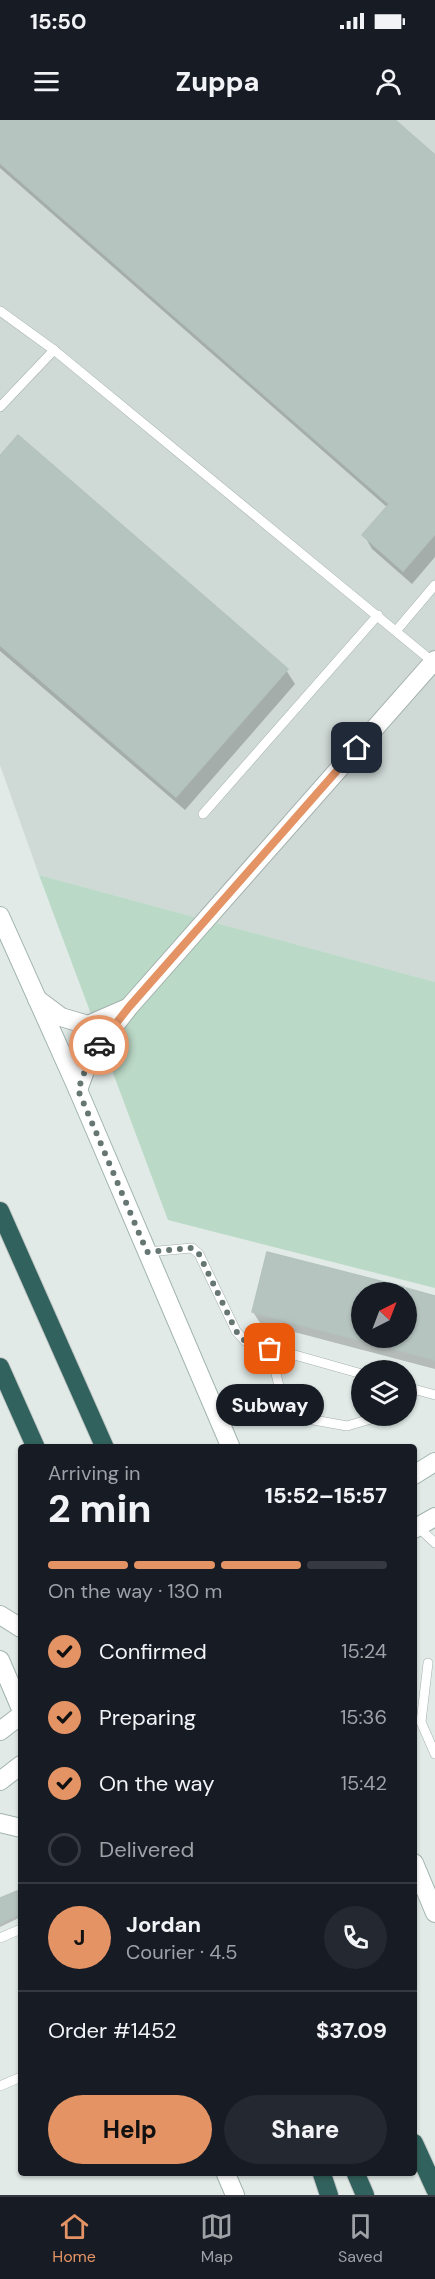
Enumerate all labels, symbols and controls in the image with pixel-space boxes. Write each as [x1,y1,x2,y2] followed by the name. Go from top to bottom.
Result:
[30,7,86,36] text: 15:50
[176,64,259,99] text: Zuppa
[30,65,63,98] icon: menu
[372,65,405,98] icon: person
[331,722,382,773] pin
[340,731,373,764] icon: home
[69,1015,129,1075] courier
[83,1029,116,1062] icon: car
[351,1282,417,1348] north arrow
[351,1282,417,1426] map controls
[244,1323,295,1374] pin
[253,1332,286,1365] icon: bag
[351,1360,417,1426] button: layers
[216,1385,324,1427] callout: Subway
[232,1392,308,1418] text: Subway
[48,1460,140,1486] text: Arriving in
[265,1481,387,1510] text: 15:52–15:57
[48,1483,152,1534] text: 2 min
[48,1578,222,1604] text: On the way · 130 m
[48,1635,81,1668] icon: check
[99,1637,207,1666] text: Confirmed
[341,1638,387,1664] text: 15:24
[48,1701,81,1734] icon: check
[99,1703,196,1732] text: Preparing
[340,1704,387,1730] text: 15:36
[48,1767,81,1800] icon: check
[99,1769,214,1798] text: On the way
[341,1770,387,1796] text: 15:42
[99,1835,194,1864] text: Delivered
[324,1906,387,1969] button: phone
[126,1910,201,1939] text: Jordan
[74,1923,85,1952] text: J
[126,1939,238,1965] text: Courier · 4.5
[48,2016,177,2045] text: Order #1452
[316,2016,387,2045] text: $37.09
[48,2095,212,2164] button: Help
[224,2095,387,2164] button: Share
[52,2210,96,2267] tab: Home
[200,2210,233,2267] tab: Map
[338,2210,383,2267] tab: Saved

